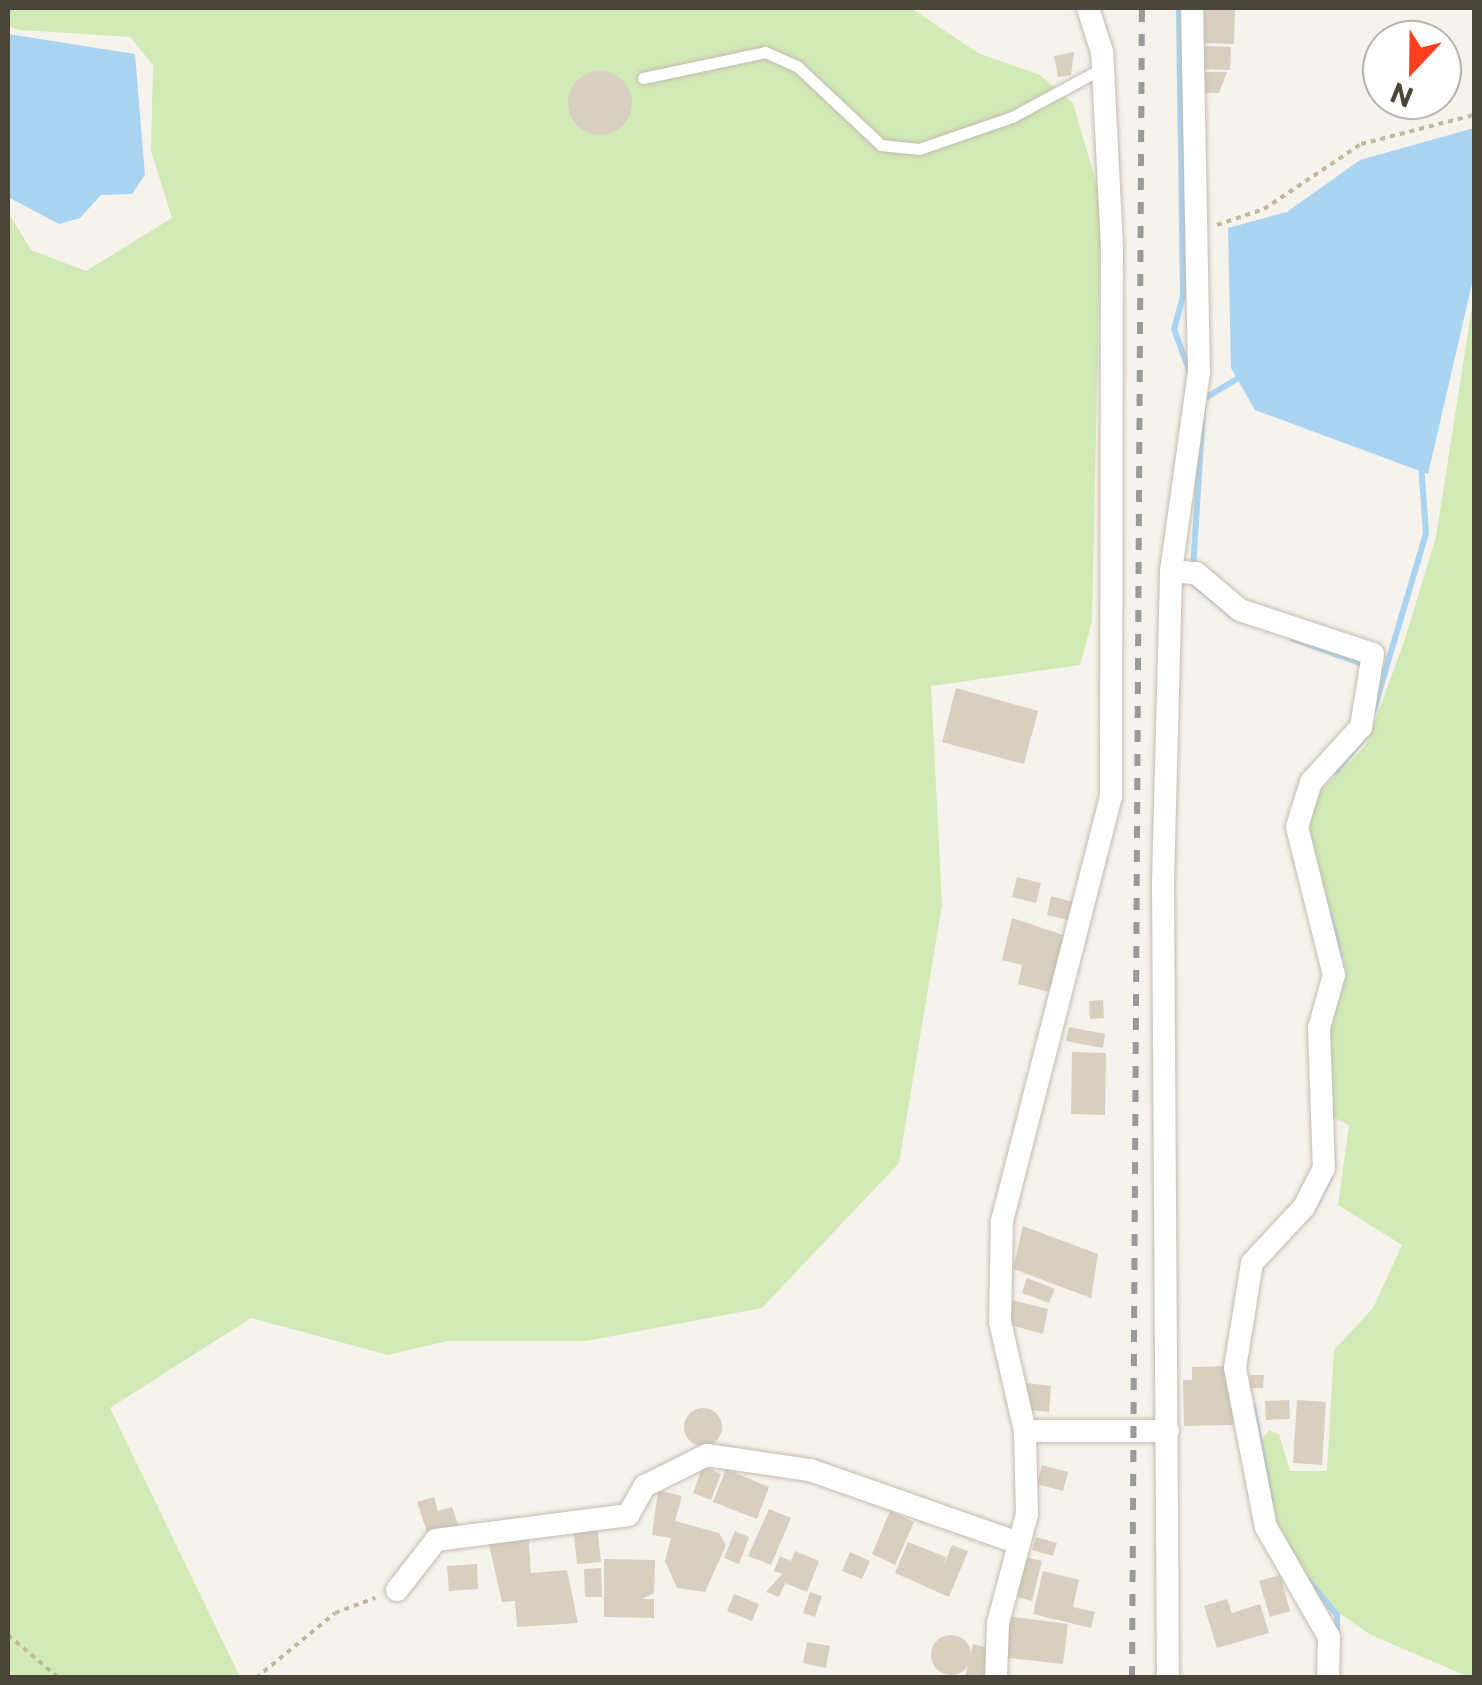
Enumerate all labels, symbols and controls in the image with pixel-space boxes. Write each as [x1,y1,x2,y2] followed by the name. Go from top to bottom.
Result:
[1362,20,1462,120] north arrow
[1385,76,1418,116] text: N

